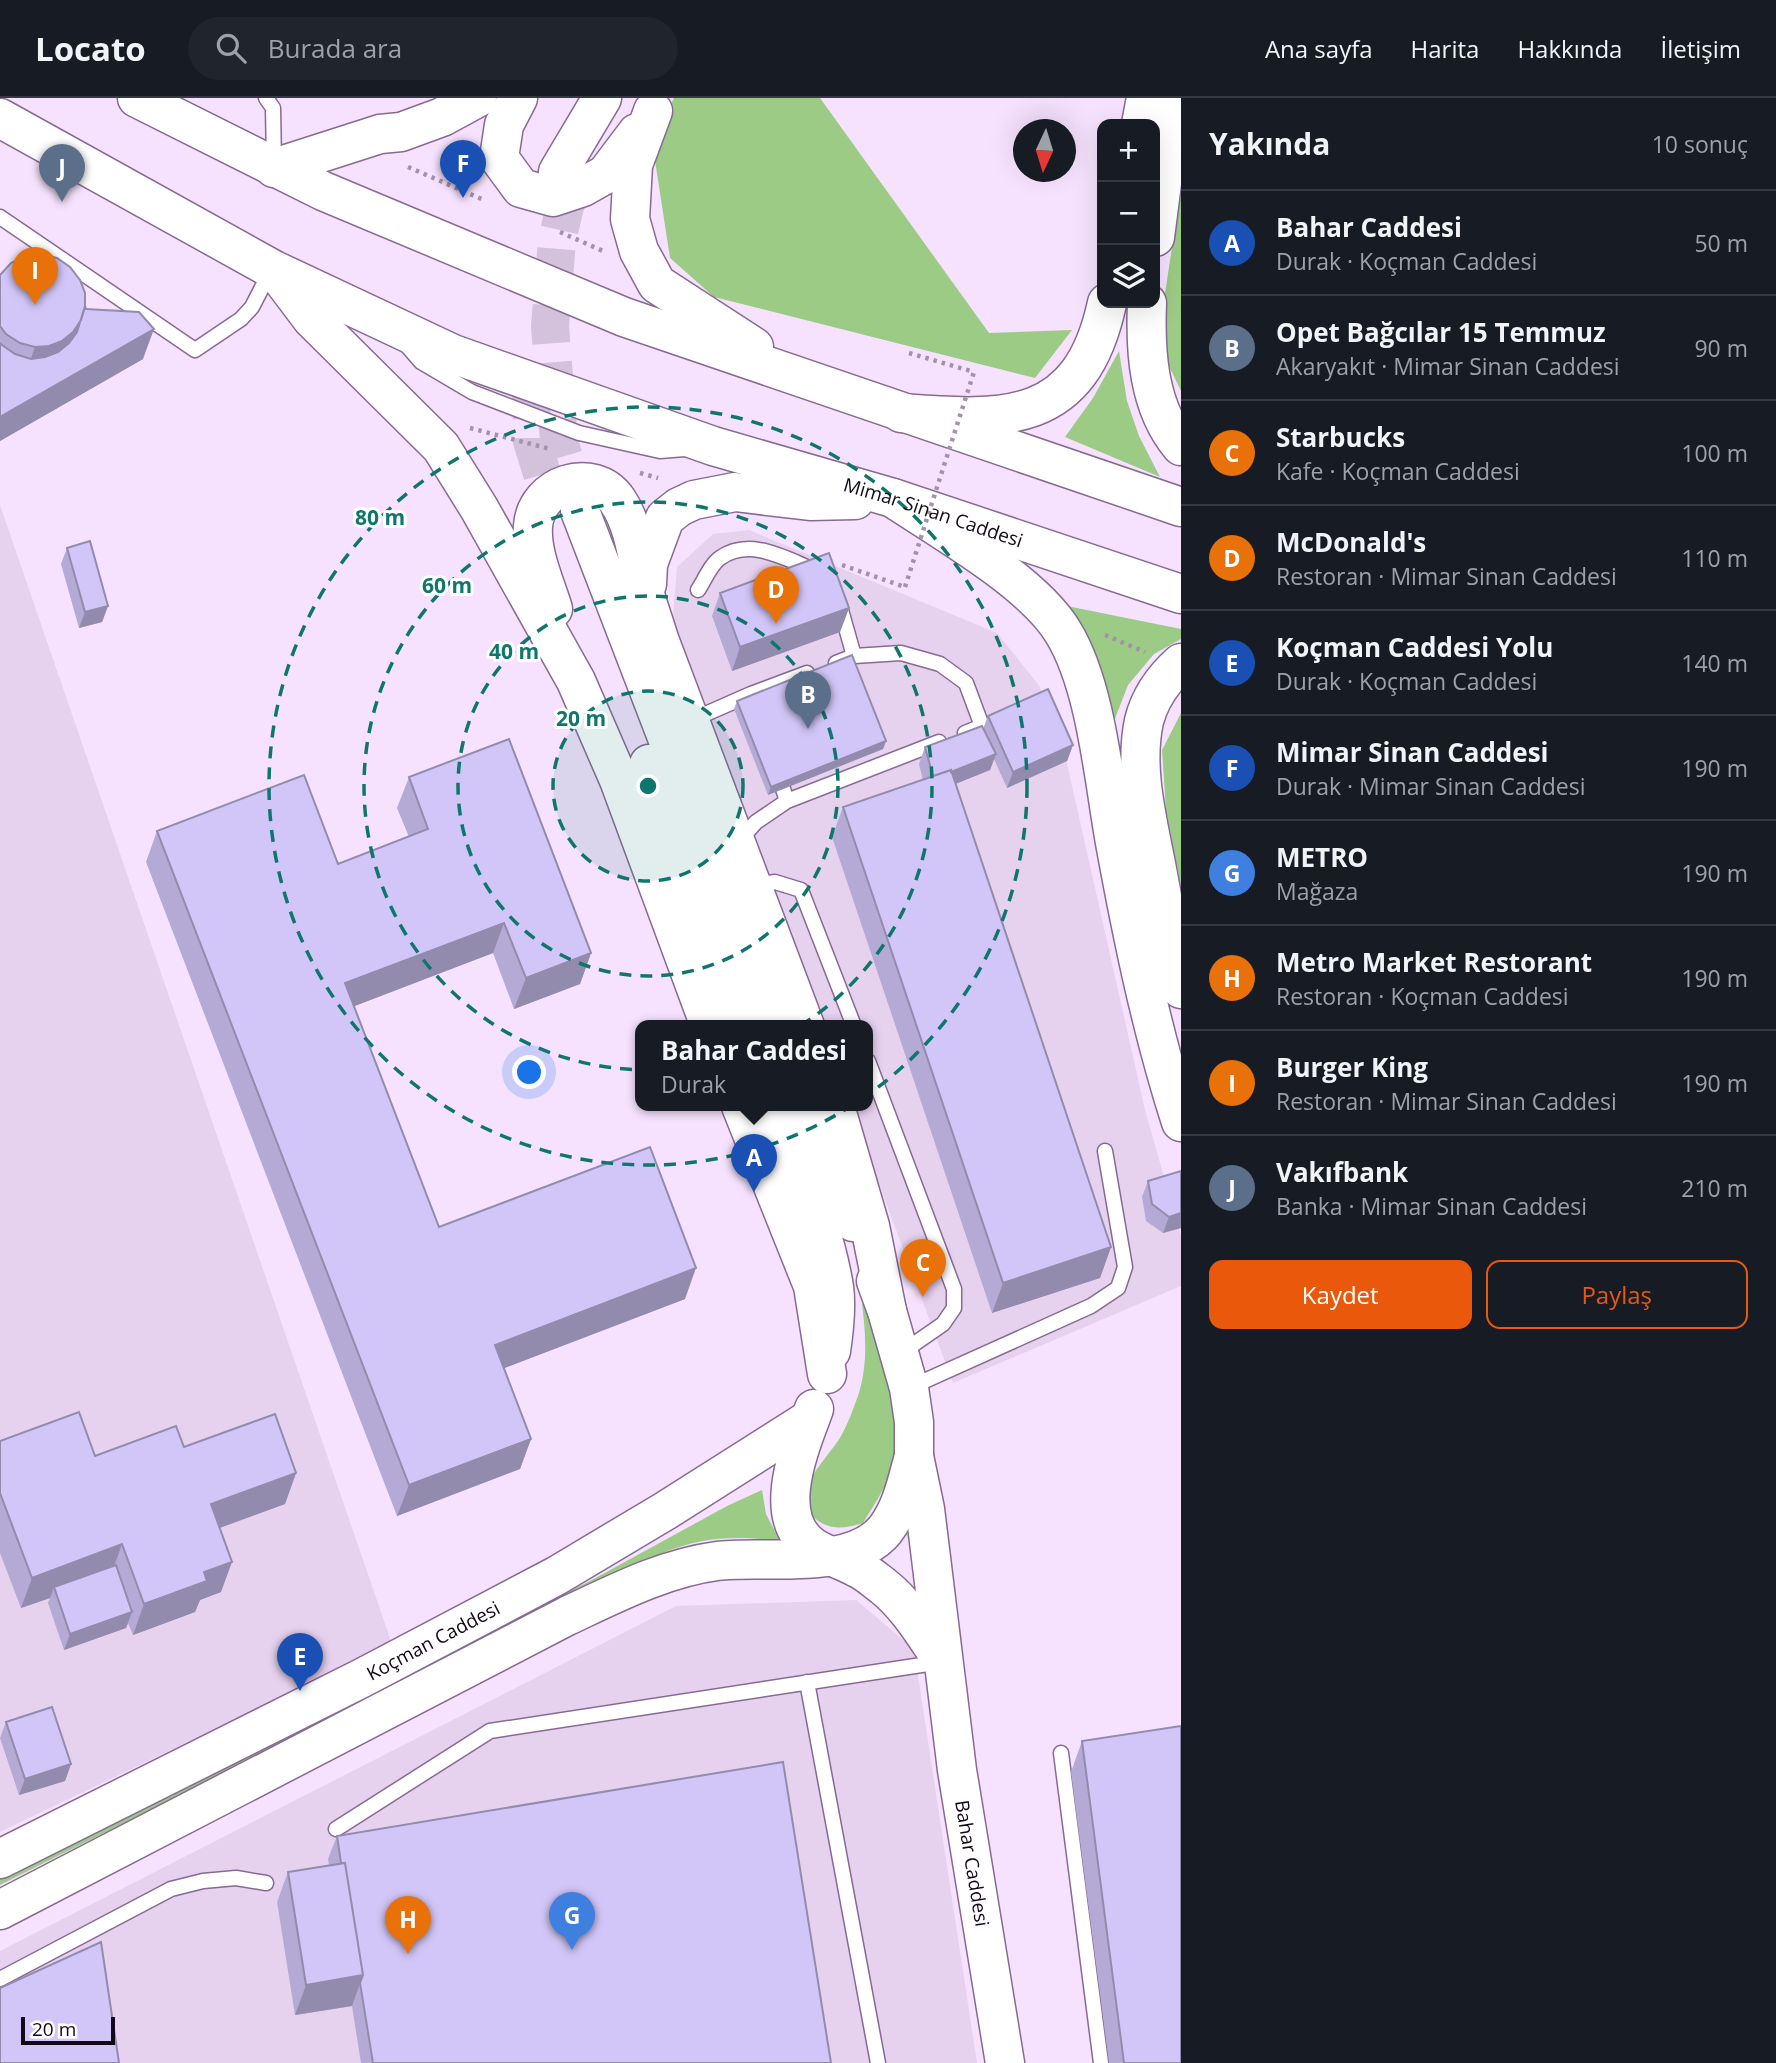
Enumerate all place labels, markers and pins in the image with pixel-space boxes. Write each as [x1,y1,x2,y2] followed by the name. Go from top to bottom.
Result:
[440,140,486,198] pin: F
[39,144,85,202] pin: J
[12,247,58,305] pin: I
[753,566,799,624] pin: D
[785,671,831,729] pin: B
[636,774,660,798] centre of rings
[731,1134,777,1192] pin: A
[900,1239,946,1297] pin: C
[277,1633,323,1691] pin: E
[549,1892,595,1950] pin: G
[385,1896,431,1954] pin: H

